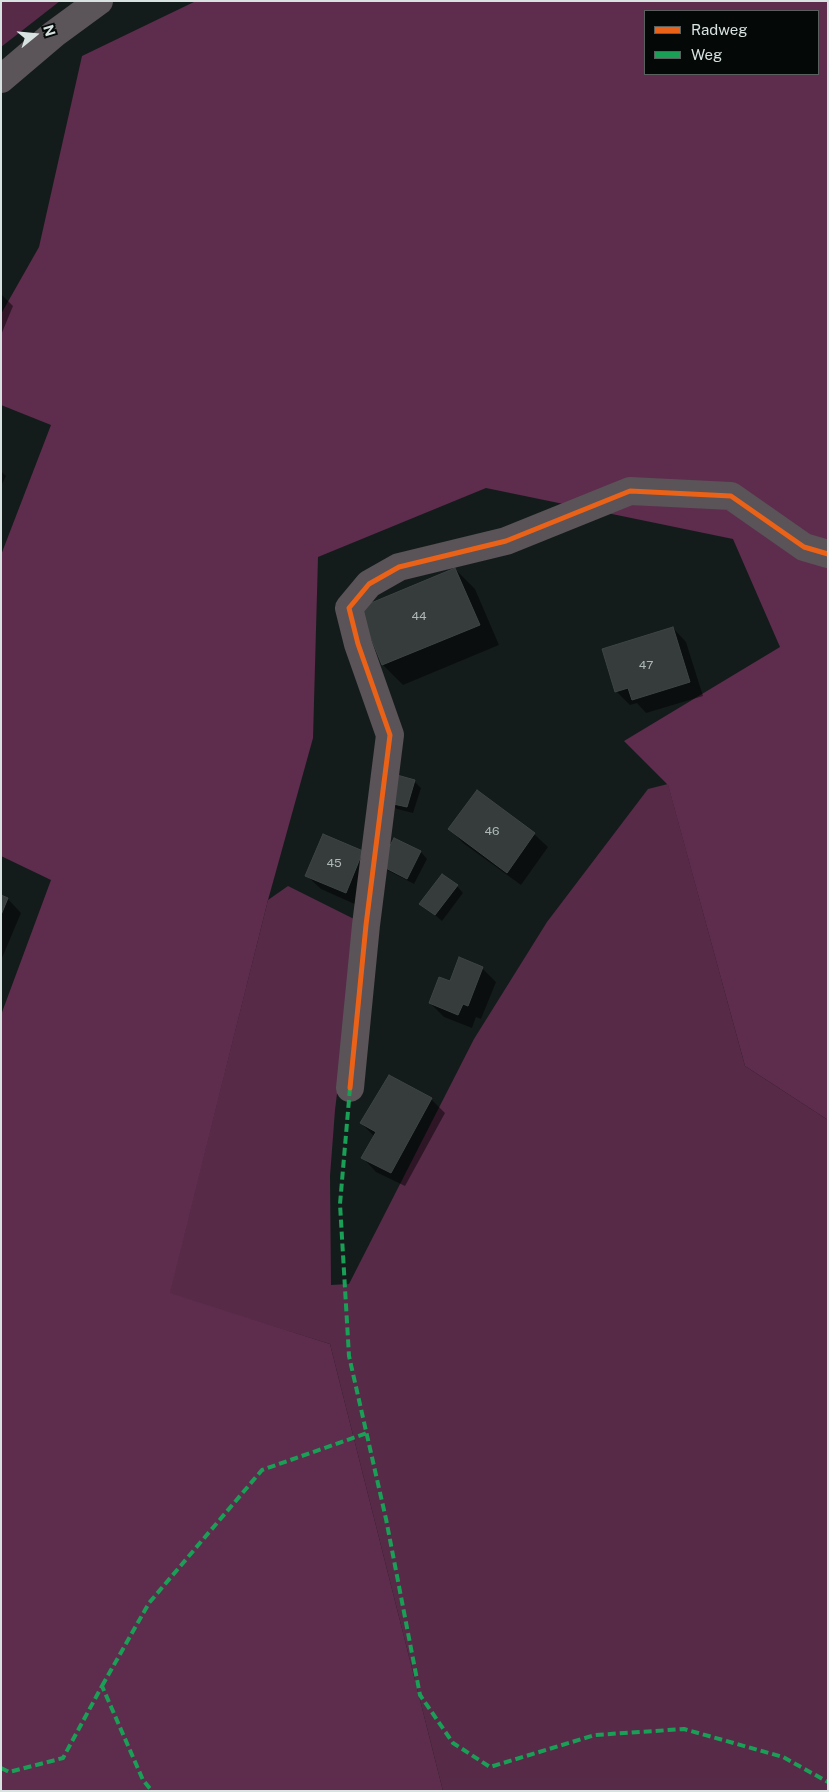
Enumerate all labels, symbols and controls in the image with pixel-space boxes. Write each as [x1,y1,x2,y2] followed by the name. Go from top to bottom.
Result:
[10,10,60,60] north arrow
[644,10,819,75] legend
[691,21,748,38] text: Radweg
[40,23,59,38] text: N
[691,46,722,63] text: Weg
[411,609,427,623] house number: 44
[639,658,653,672] house number: 47
[484,824,500,838] house number: 46
[326,856,342,870] house number: 45

